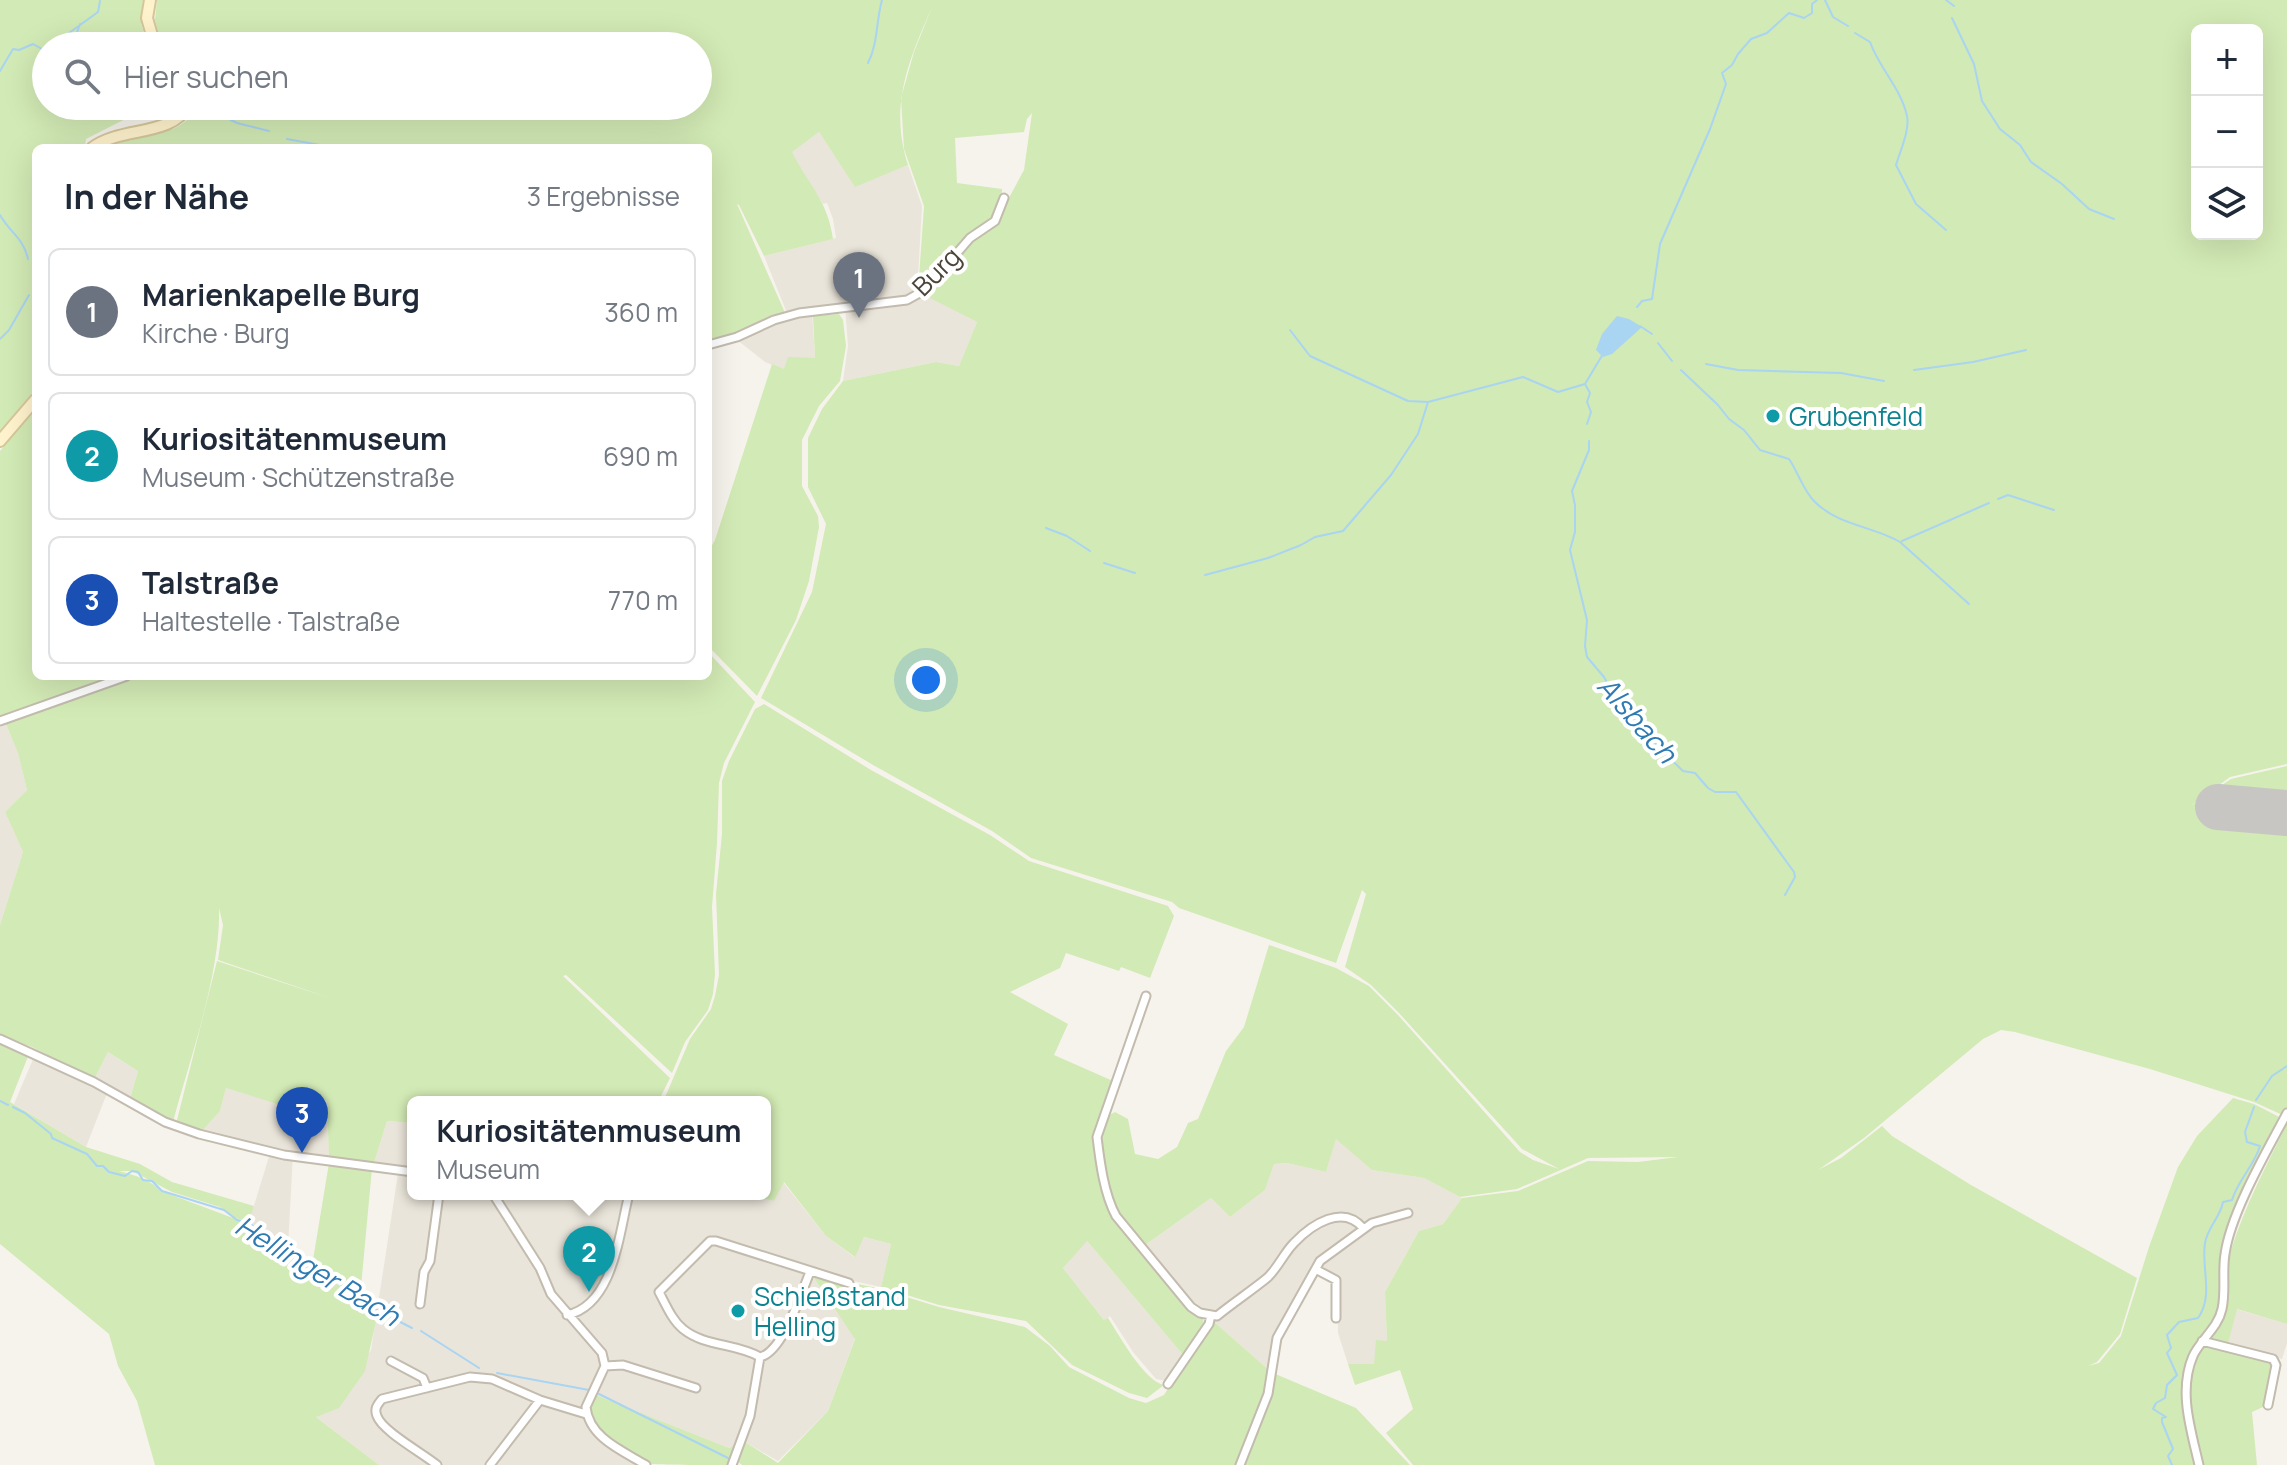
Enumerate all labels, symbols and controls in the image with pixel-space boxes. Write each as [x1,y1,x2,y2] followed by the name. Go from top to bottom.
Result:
[2191,24,2263,240] map controls
[2191,24,2263,96] button: +
[32,32,712,120] search box
[60,54,104,98] icon: search
[124,56,289,97] text: Hier suchen
[2191,96,2263,168] button: −
[2191,168,2263,240] button: layers
[64,173,249,219] text: In der Nähe
[527,178,680,214] text: 3 Ergebnisse
[904,239,968,303] street label: Burg
[833,252,885,318] pin: 1
[142,274,420,315] text: Marienkapelle Burg
[86,294,98,330] text: 1
[604,294,678,330] text: 360 m
[142,315,290,351] text: Kirche · Burg
[1789,398,1923,434] place label: Grubenfeld
[1764,407,1782,425] marker: Grubenfeld
[142,418,447,459] text: Kuriositätenmuseum
[84,438,100,474] text: 2
[603,438,678,474] text: 690 m
[142,459,455,495] text: Museum · Schützenstraße
[142,562,279,603] text: Talstraße
[84,582,100,618] text: 3
[608,582,678,618] text: 770 m
[142,603,400,639] text: Haltestelle · Talstraße
[906,660,946,700] your location
[1590,668,1687,771] water label: Alsbach
[276,1087,328,1153] pin: 3
[407,1096,771,1200] popup
[437,1110,741,1151] text: Kuriositätenmuseum
[437,1151,540,1187] text: Museum
[229,1206,408,1335] water label: Hellinger Bach
[563,1226,615,1292] pin: 2
[754,1278,906,1344] place label: Schießstand Helling
[729,1302,747,1320] marker: Schießstand Helling

